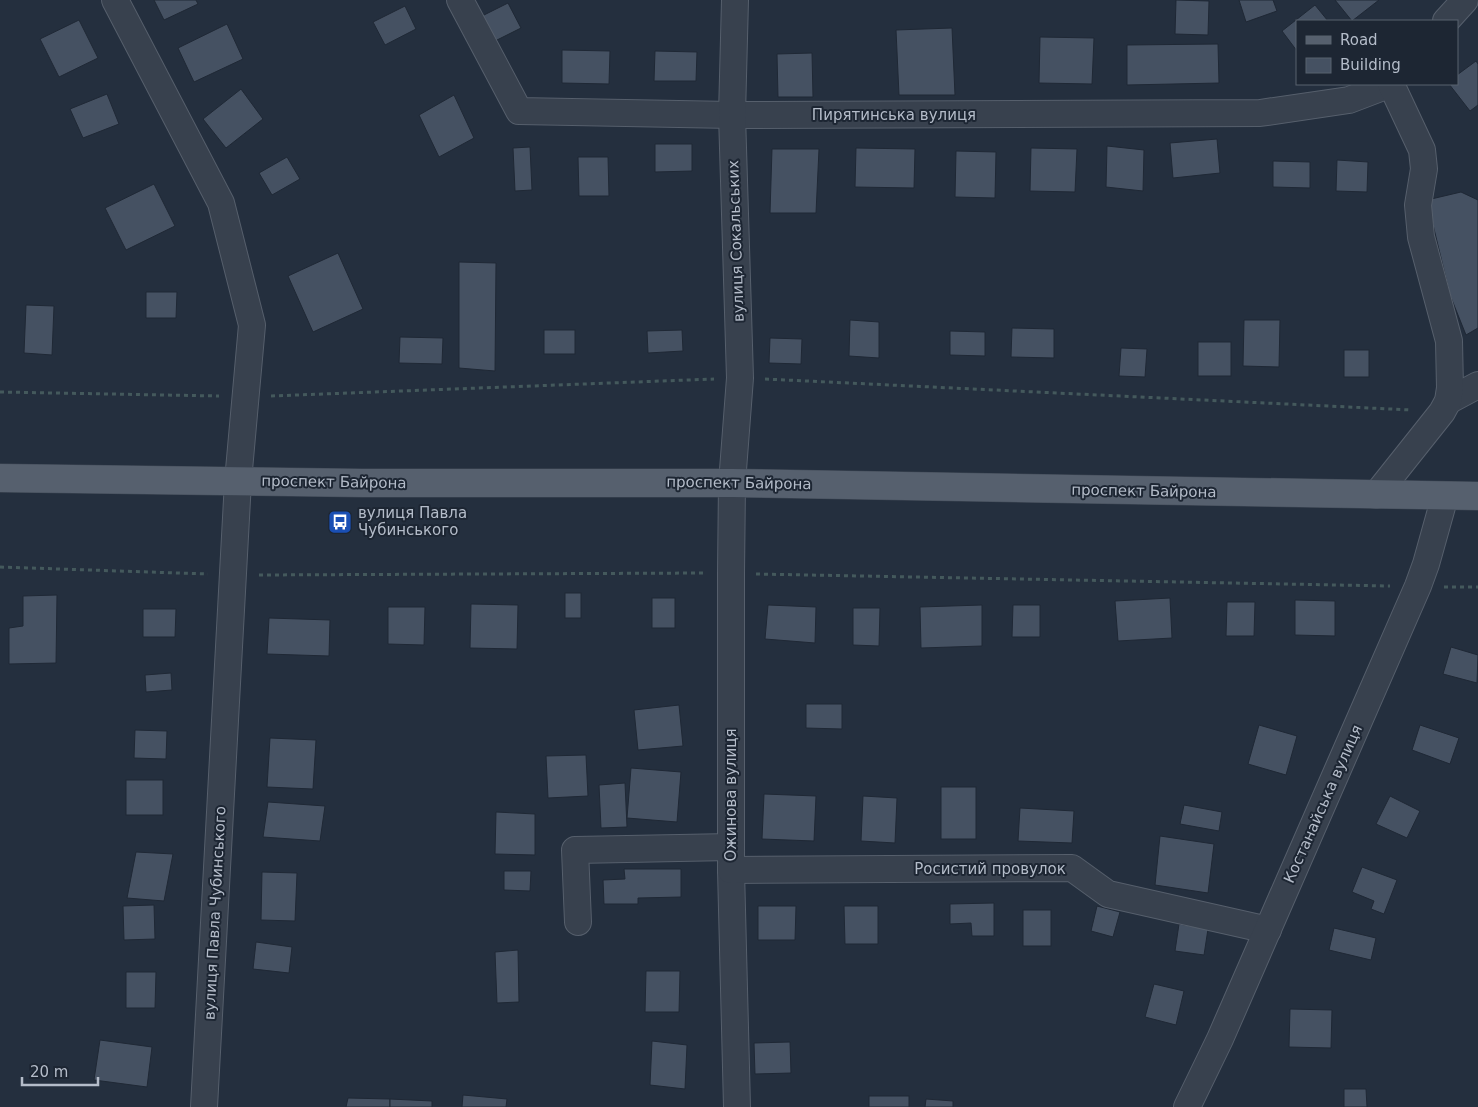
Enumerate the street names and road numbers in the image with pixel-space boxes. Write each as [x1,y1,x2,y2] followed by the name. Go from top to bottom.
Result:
[812,106,976,124] street label: Пирятинська вулиця
[724,160,748,322] street label: вулиця Сокальських
[261,472,407,492] street label: проспект Байрона
[666,473,812,493] street label: проспект Байрона
[1071,481,1217,501] street label: проспект Байрона
[1280,722,1366,886] street label: Костанайська вулиця
[722,728,740,862] street label: Ожинова вулиця
[200,806,230,1020] street label: вулиця Павла Чубинського
[914,860,1066,878] street label: Росистий провулок

